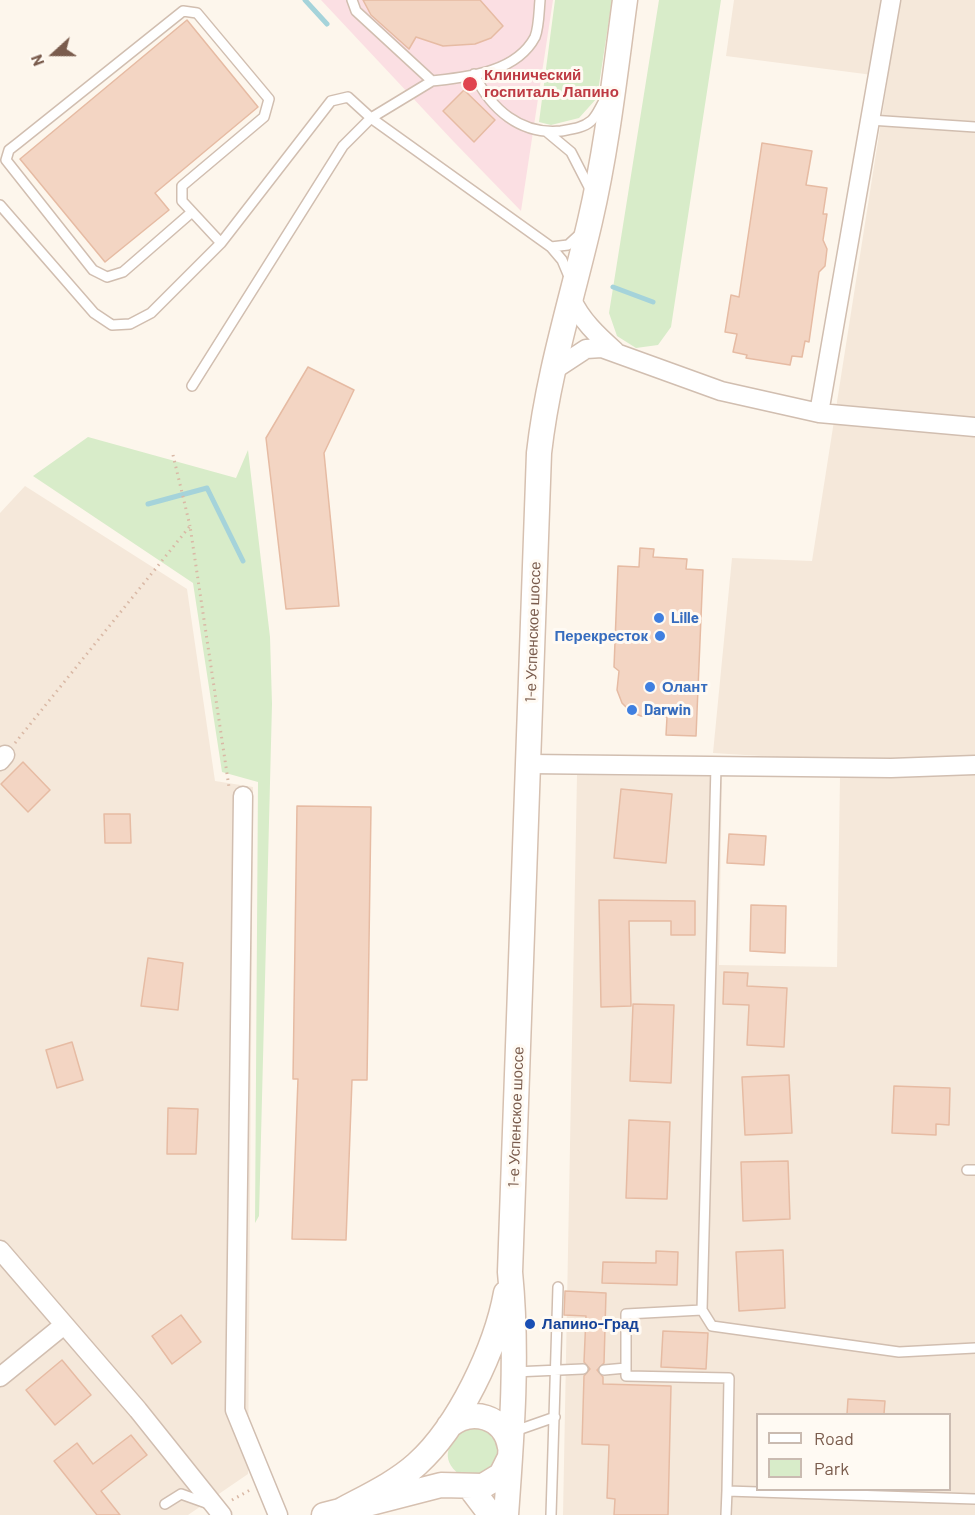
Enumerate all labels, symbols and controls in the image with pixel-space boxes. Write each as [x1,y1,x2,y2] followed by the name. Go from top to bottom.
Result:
[24,24,84,84] north arrow
[26,52,48,69] text: N
[484,66,619,101] place label: Клинический госпиталь Лапино
[461,75,479,93] marker: Клинический госпиталь Лапино
[522,561,544,703] street label: 1-е Успенское шоссе
[671,609,699,627] place label: Lille
[652,611,666,625] marker: Lille
[554,627,648,645] place label: Перекресток
[653,629,667,643] marker: Перекресток
[662,678,708,696] place label: Олант
[643,680,657,694] marker: Олант
[644,701,691,719] place label: Darwin
[625,703,639,717] marker: Darwin
[505,1046,527,1188] street label: 1-е Успенское шоссе
[542,1315,639,1333] place label: Лапино-Град
[523,1317,537,1331] marker: Лапино-Град
[756,1413,951,1491] legend
[814,1427,854,1449] text: Road
[814,1457,849,1479] text: Park

